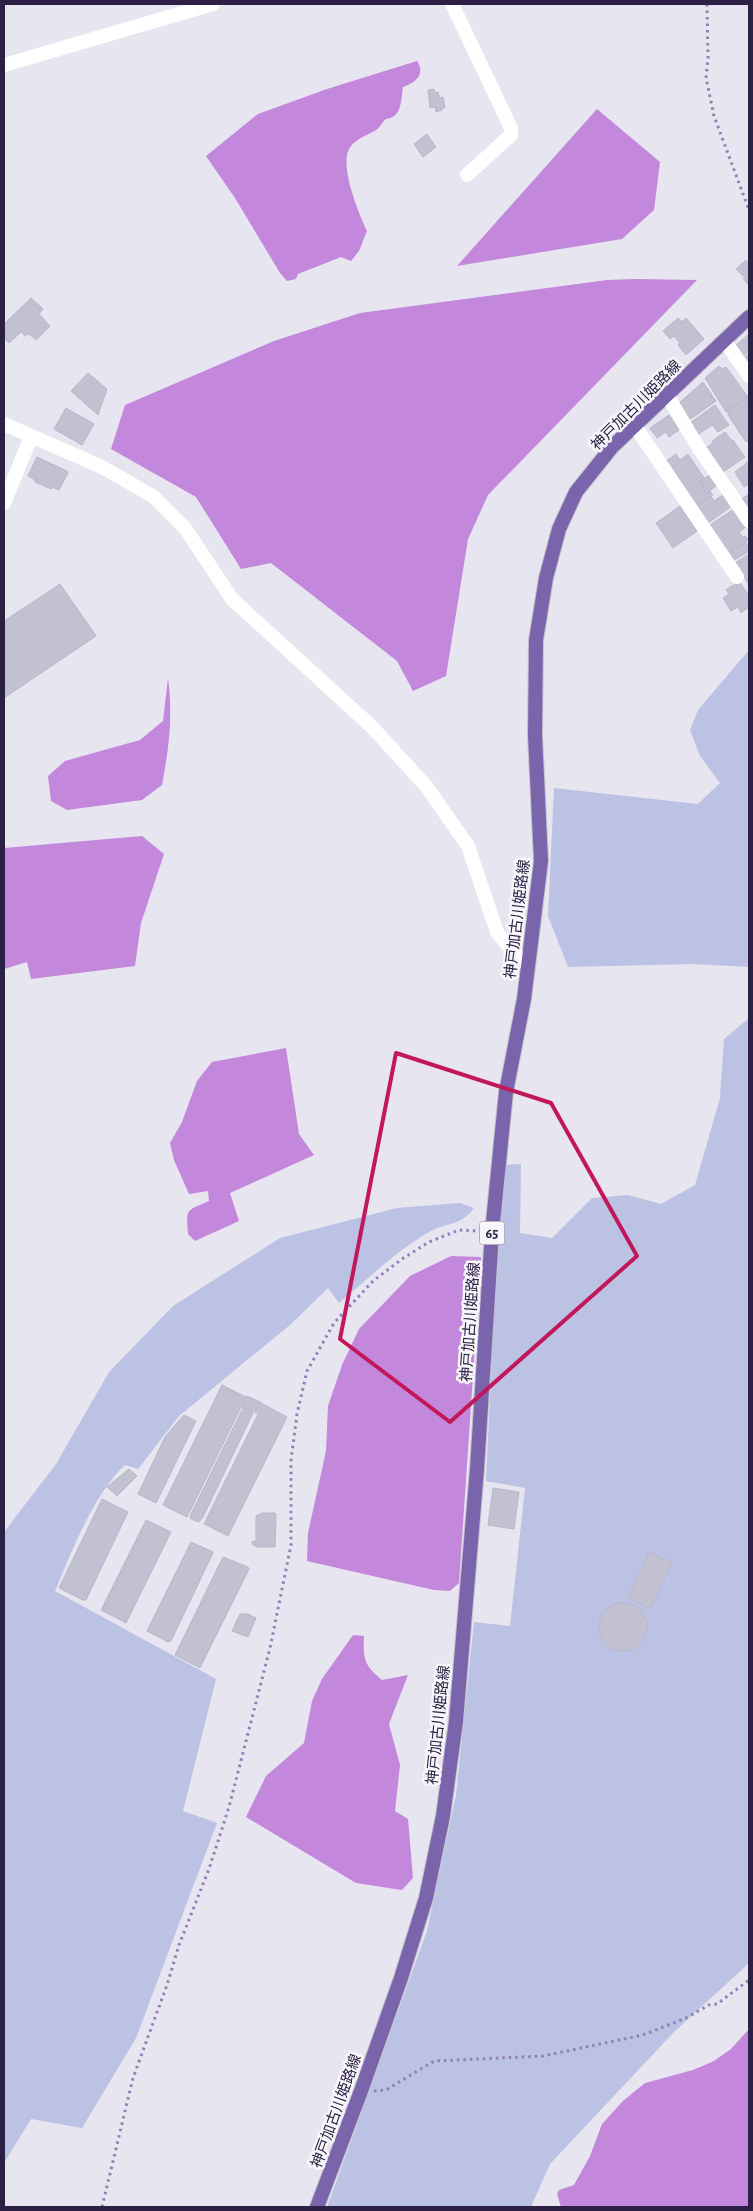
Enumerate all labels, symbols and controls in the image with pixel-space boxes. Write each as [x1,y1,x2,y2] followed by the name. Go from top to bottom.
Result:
[588,357,684,453] street label: 神戸加古川姫路線
[502,858,532,980] street label: 神戸加古川姫路線
[480,1222,504,1244] road number: 65
[458,1262,482,1382] street label: 神戸加古川姫路線
[424,1664,452,1786] street label: 神戸加古川姫路線
[308,2052,364,2170] street label: 神戸加古川姫路線

